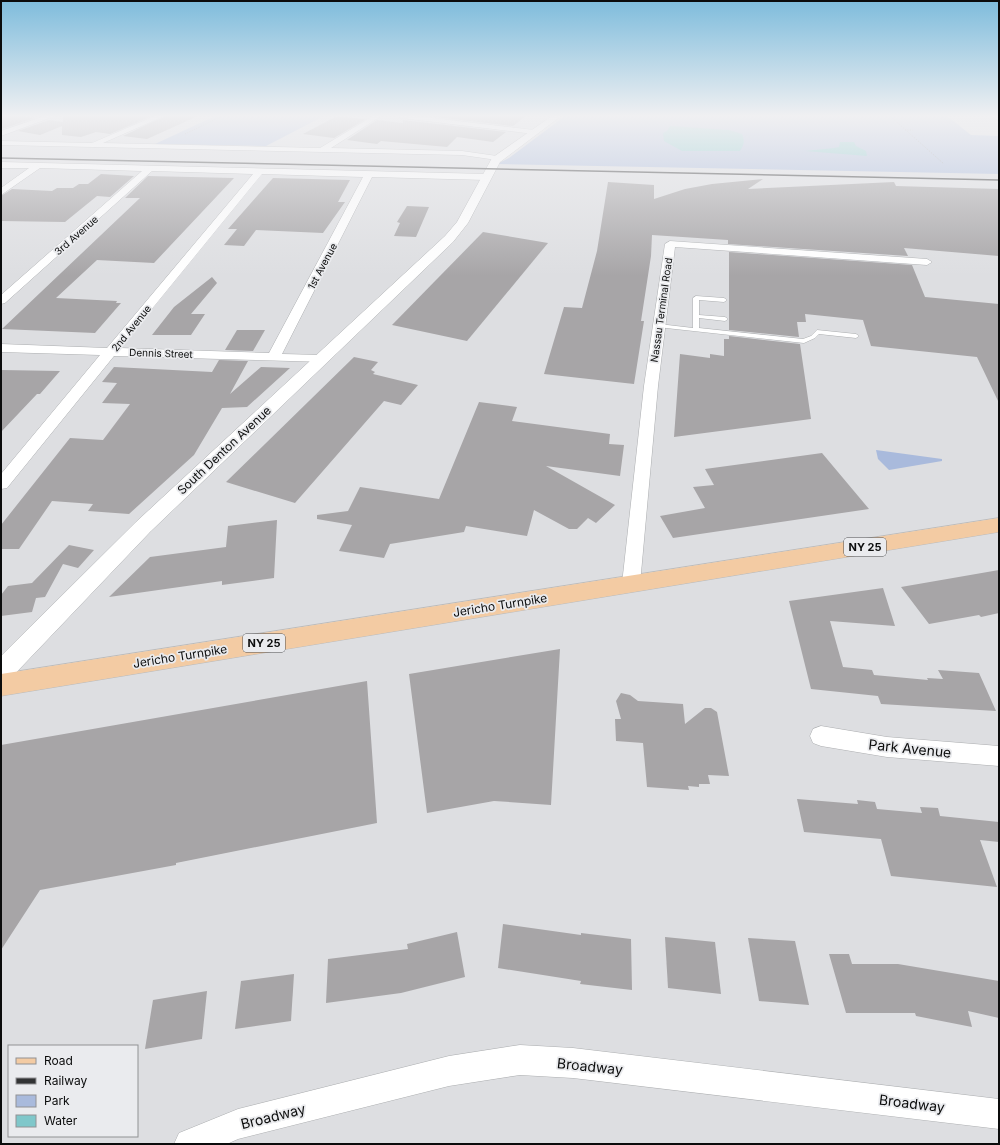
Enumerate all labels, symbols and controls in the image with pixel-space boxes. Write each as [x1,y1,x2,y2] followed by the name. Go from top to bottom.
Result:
[52,213,100,257] street label: 3rd Avenue
[305,241,339,291] street label: 1st Avenue
[648,257,674,363] street label: Nassau Terminal Road
[109,302,153,354] street label: 2nd Avenue
[129,346,194,360] street label: Dennis Street
[174,403,274,497] street label: South Denton Avenue
[844,538,886,556] road number: NY 25
[452,590,548,620] street label: Jericho Turnpike
[243,634,285,652] road number: NY 25
[132,641,228,671] street label: Jericho Turnpike
[868,735,952,761] street label: Park Avenue
[8,1045,138,1137] legend
[44,1053,73,1068] text: Road
[556,1054,624,1078] street label: Broadway
[44,1073,88,1088] text: Railway
[878,1091,946,1115] street label: Broadway
[44,1093,70,1108] text: Park
[239,1100,307,1132] street label: Broadway
[44,1113,78,1128] text: Water

